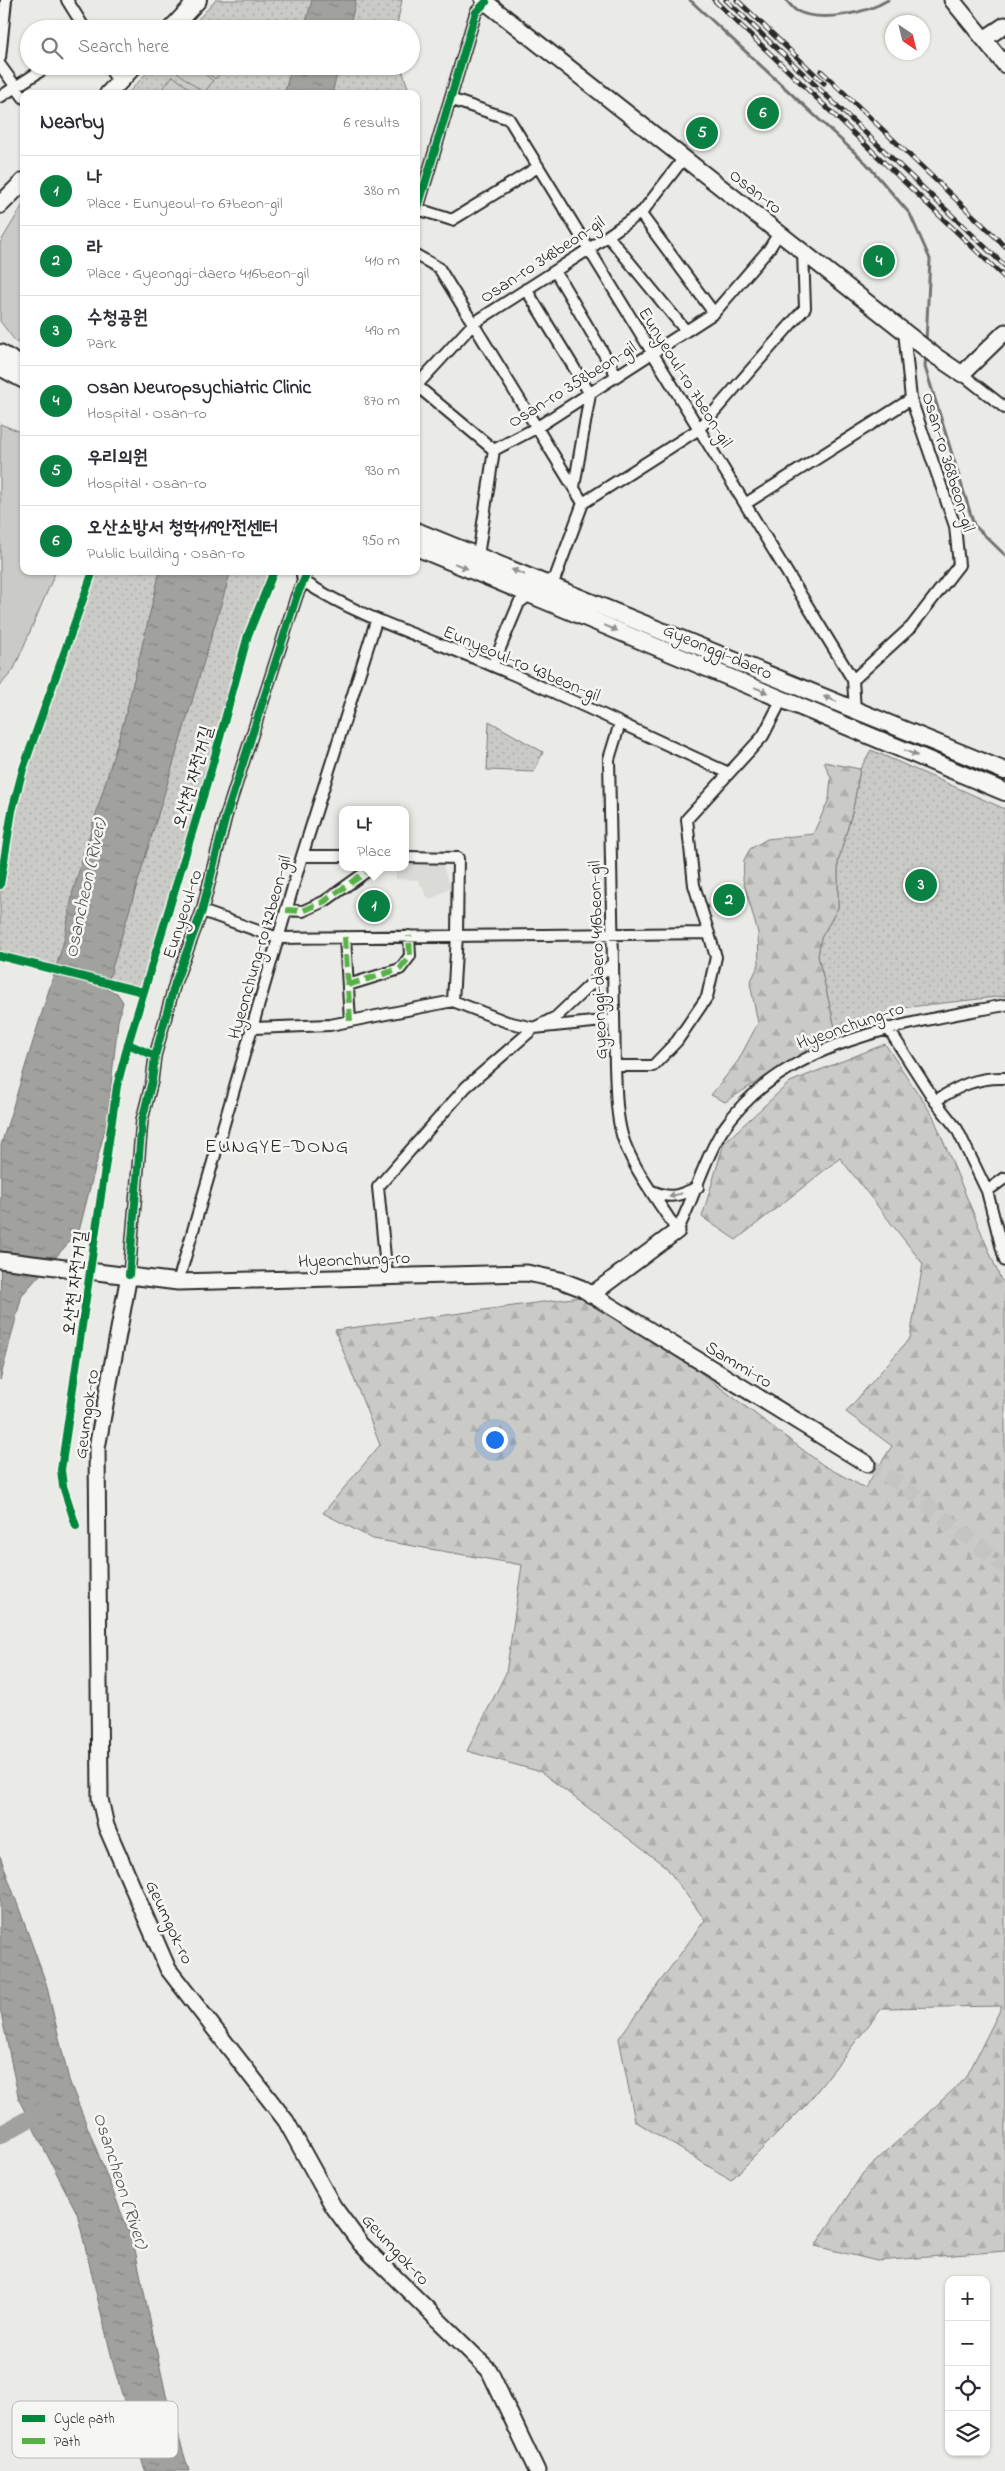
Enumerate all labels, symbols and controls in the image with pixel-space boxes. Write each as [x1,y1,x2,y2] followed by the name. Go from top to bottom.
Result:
[885,15,930,60] north arrow
[20,20,420,75] search box
[38,34,66,62] icon: search
[78,34,169,61] text: Search here
[747,94,779,132] pin: 6
[40,108,104,138] text: Nearby
[343,111,400,135] text: 6 results
[686,114,718,152] pin: 5
[723,163,787,222] street label: Osan-ro
[87,165,102,192] text: 나
[53,179,59,203] text: 1
[364,179,400,203] text: 380 m
[87,192,283,216] text: Place · Eunyeoul-ro 67beon-gil
[476,210,611,312] street label: Osan-ro 348beon-gil
[87,235,102,262] text: 라
[863,242,895,280] pin: 4
[52,249,60,273] text: 2
[365,249,400,273] text: 410 m
[87,262,309,286] text: Place · Gyeonggi-daero 416beon-gil
[630,303,738,454] street label: Eunyeoul-ro 7beon-gil
[87,305,148,332] text: 수청공원
[53,319,59,343] text: 3
[365,319,400,343] text: 490 m
[87,332,116,356] text: Park
[504,336,643,437] street label: Osan-ro 358beon-gil
[87,375,311,402] text: Osan Neuropsychiatric Clinic
[53,389,59,413] text: 4
[364,389,400,413] text: 870 m
[913,390,981,536] street label: Osan-ro 368beon-gil
[87,402,207,426] text: Hospital · Osan-ro
[87,445,148,472] text: 우리의원
[51,459,61,483] text: 5
[365,459,400,483] text: 930 m
[87,472,207,496] text: Hospital · Osan-ro
[87,515,278,542] text: 오산소방서 청학119안전센터
[52,529,60,553] text: 6
[363,529,400,553] text: 950 m
[87,542,245,566] text: Public building · Osan-ro
[454,562,468,570] one-way arrow
[510,568,525,576] one-way arrow
[658,618,776,689] street label: Gyeonggi-daero
[438,620,604,711] street label: Eunyeoul-ro 43beon-gil
[604,624,619,632] one-way arrow
[754,687,768,695] one-way arrow
[823,695,837,703] one-way arrow
[167,723,221,832] street label: 오산천 자전거길
[904,749,918,757] one-way arrow
[339,806,409,871] popup
[357,813,372,840] text: 나
[59,814,115,961] water label: Osancheon (River)
[357,840,391,864] text: Place
[222,853,301,1043] street label: Hyeonchung-ro 72beon-gil
[583,860,616,1060] street label: Gyeonggi-daero 416beon-gil
[905,866,937,904] pin: 3
[157,867,211,963] street label: Eunyeoul-ro
[713,881,745,919] pin: 2
[358,887,390,925] pin: 1
[793,996,908,1058] street label: Hyeonchung-ro
[205,1133,349,1162] district label: EUNGYE-DONG
[667,1191,683,1199] one-way arrow
[57,1229,95,1337] street label: 오산천 자전거길
[298,1246,411,1277] street label: Hyeonchung-ro
[699,1335,776,1396] street label: Sammi-ro
[69,1368,108,1461] street label: Geumgok-ro
[482,1427,508,1453] your location
[136,1877,199,1970] street label: Geumgok-ro
[85,2109,155,2255] water label: Osancheon (River)
[354,2209,435,2293] street label: Geumgok-ro
[945,2276,990,2456] map controls
[945,2276,990,2321] button: +
[945,2321,990,2366] button: −
[945,2366,990,2411] button: locate
[12,2401,178,2458] legend
[54,2409,115,2431] text: Cycle path
[945,2411,990,2456] button: layers
[54,2432,80,2453] text: Path

